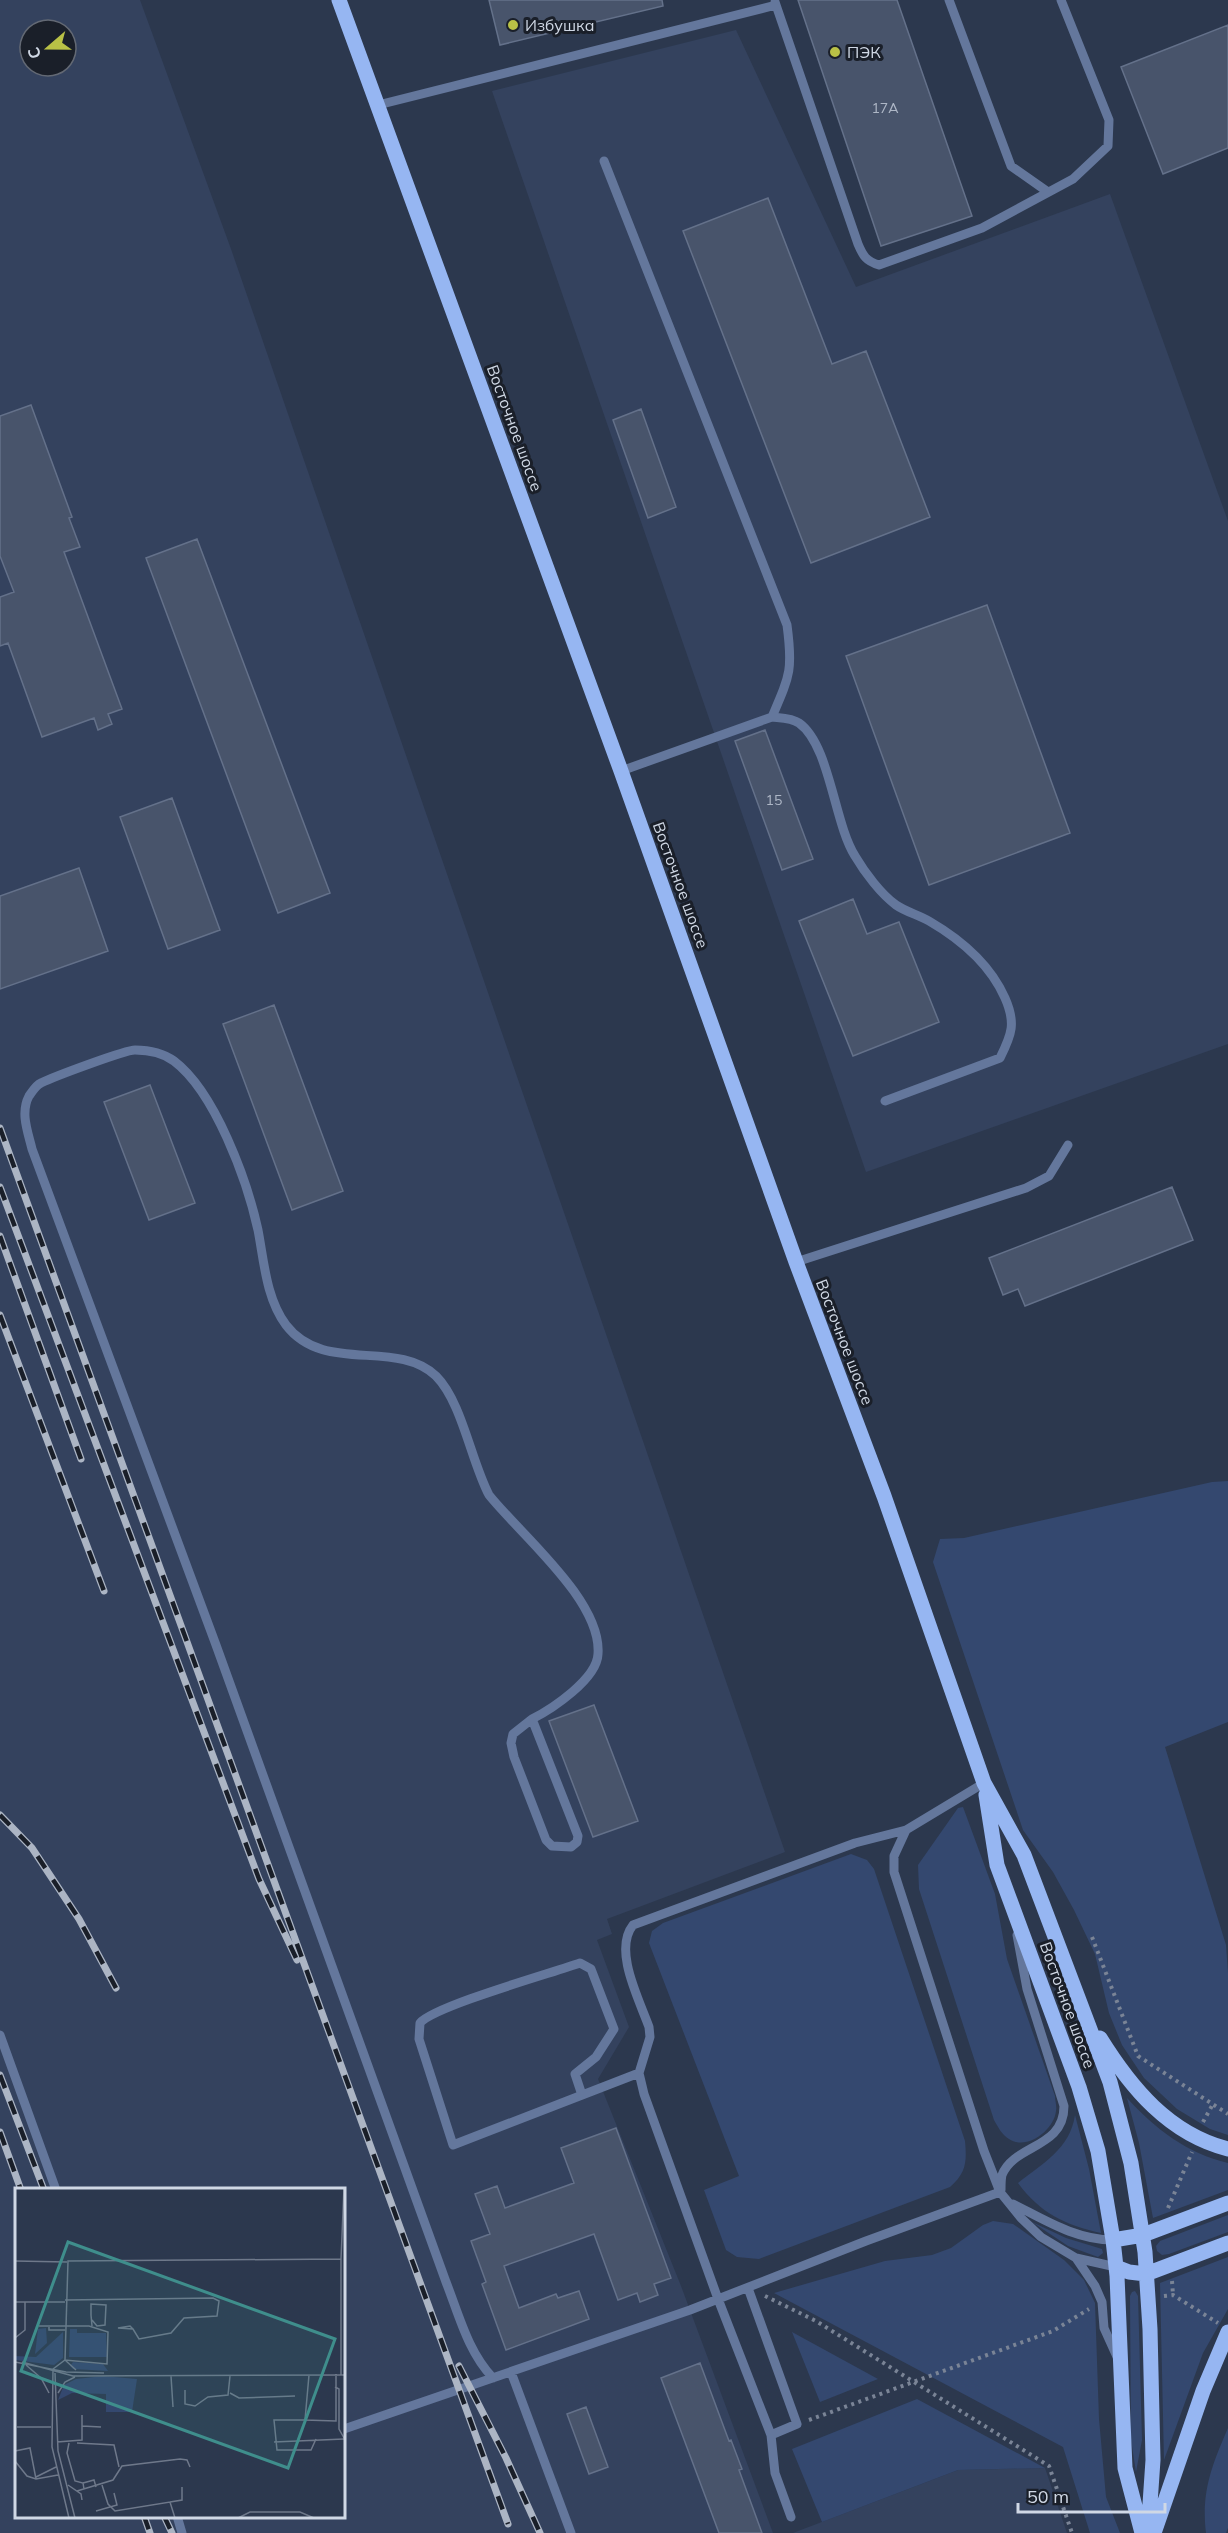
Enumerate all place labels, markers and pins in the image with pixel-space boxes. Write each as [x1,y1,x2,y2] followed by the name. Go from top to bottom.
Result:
[525,15,594,35] place label: Избушка
[506,18,520,32] marker: Избушка
[847,42,881,62] place label: ПЭК
[828,45,842,59] marker: ПЭК

